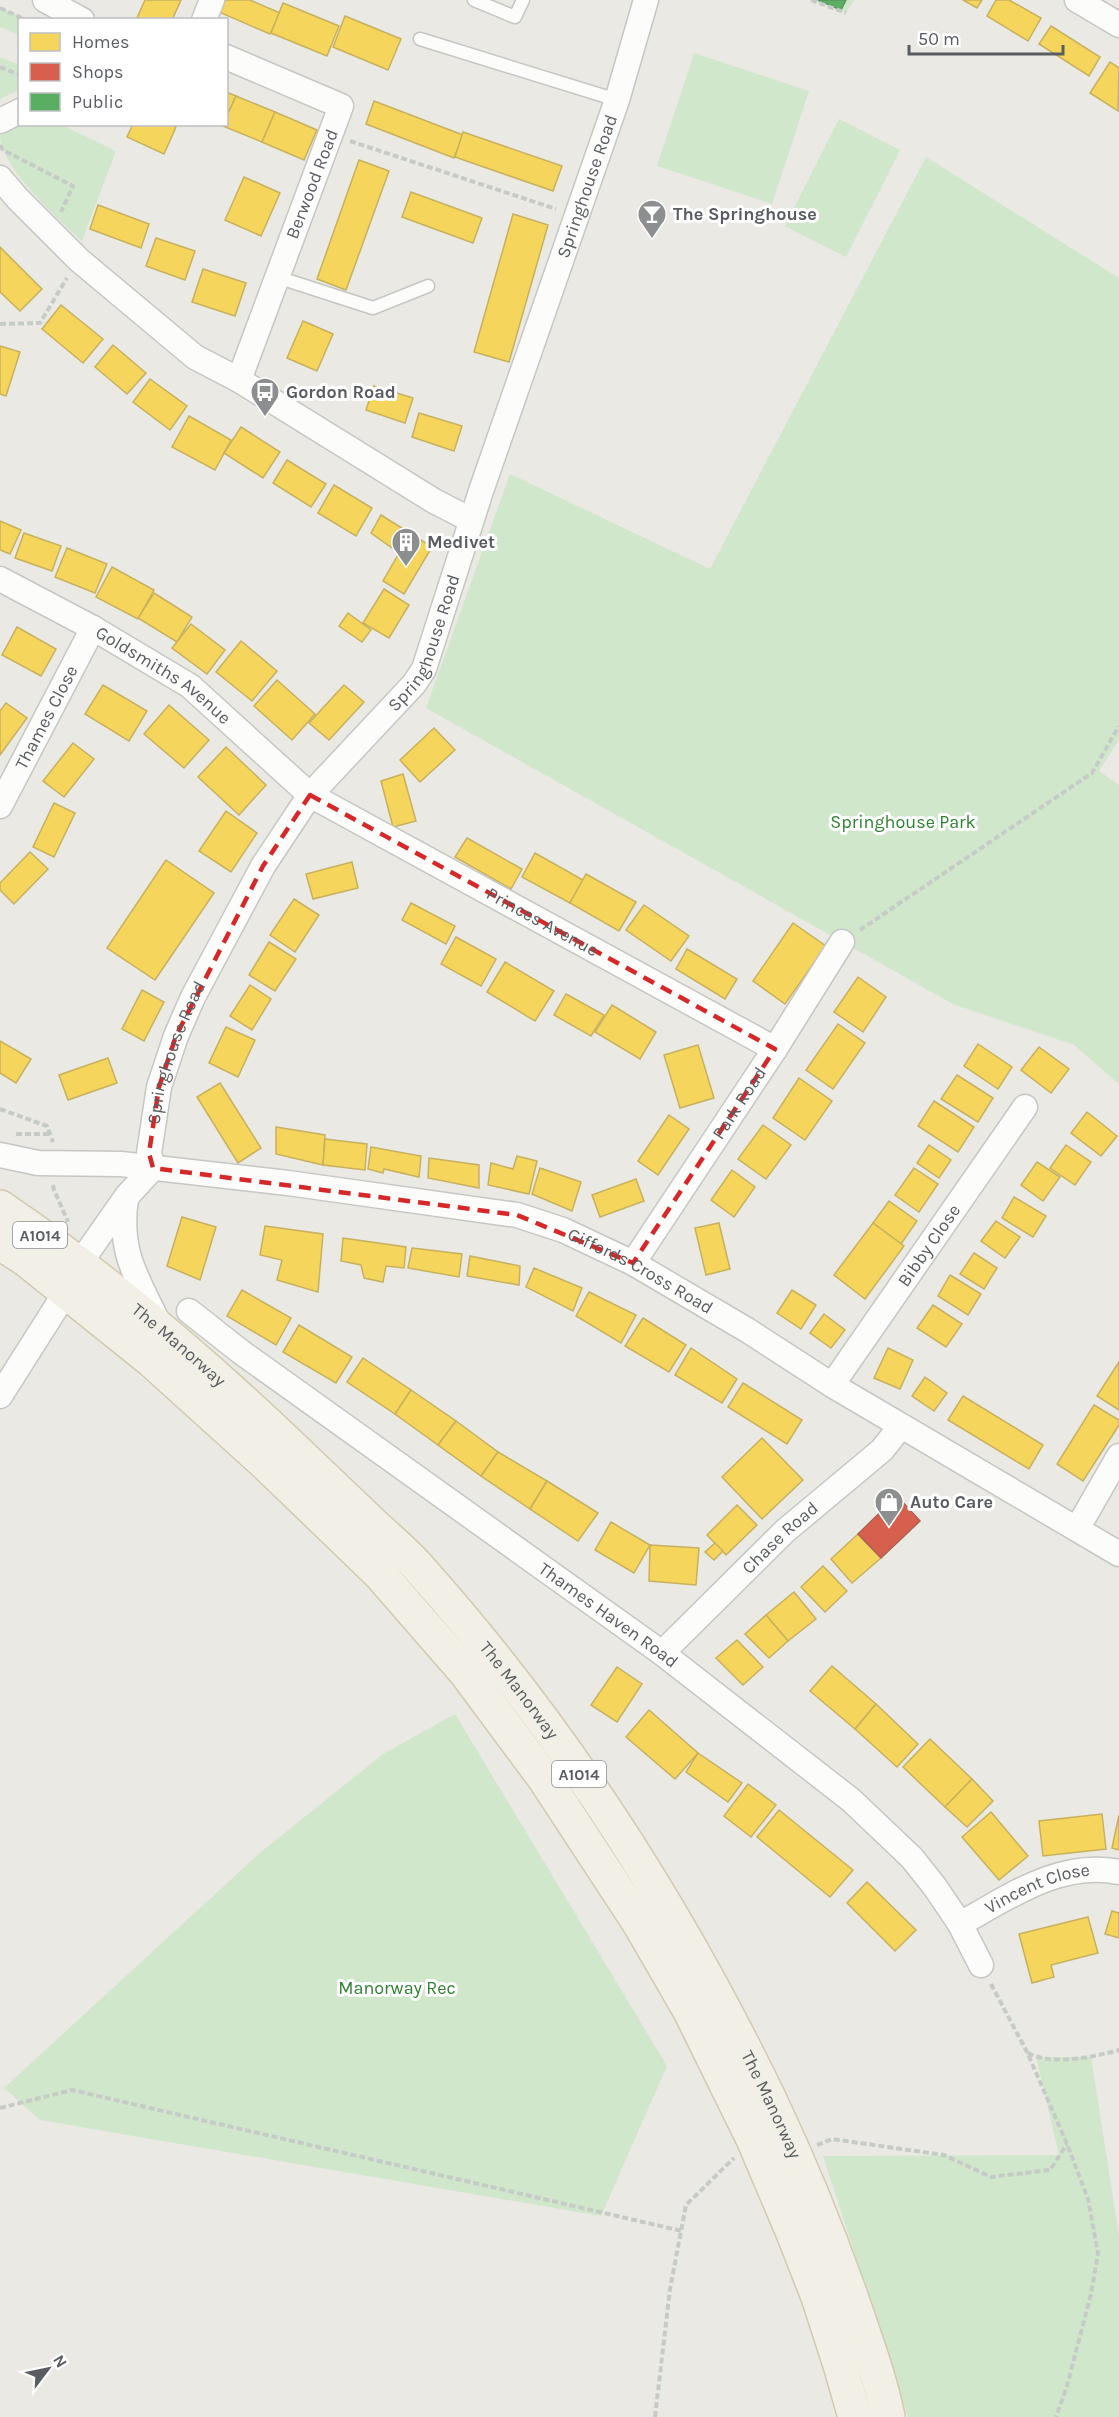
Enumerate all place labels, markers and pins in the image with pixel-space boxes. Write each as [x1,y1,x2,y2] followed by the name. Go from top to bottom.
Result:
[636,198,668,240] bar icon: The Springhouse
[673,203,817,225] place label: The Springhouse
[249,376,281,418] bus stop icon: Gordon Road
[286,381,396,403] place label: Gordon Road
[390,526,422,568] building icon: Medivet
[427,531,495,553] place label: Medivet
[873,1486,905,1528] shop icon: Auto Care
[910,1491,993,1513] place label: Auto Care

